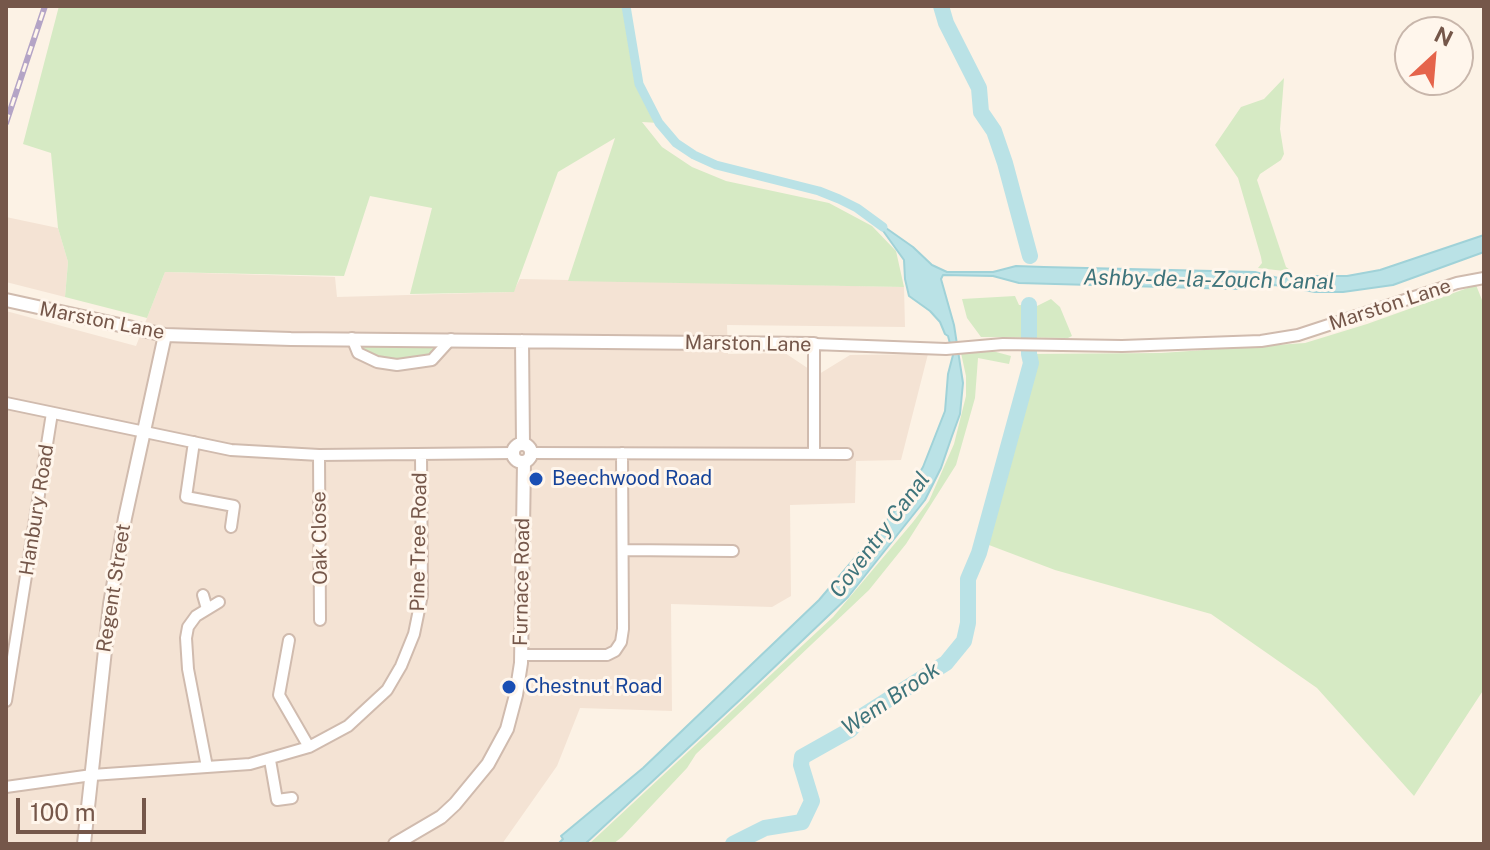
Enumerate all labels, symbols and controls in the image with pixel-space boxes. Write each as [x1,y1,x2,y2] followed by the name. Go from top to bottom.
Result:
[1394,16,1474,96] north arrow
[1430,21,1457,52] text: N
[1083,265,1335,295] water label: Ashby-de-la-Zouch Canal
[1326,274,1454,336] street label: Marston Lane
[38,297,166,345] street label: Marston Lane
[684,331,812,357] street label: Marston Lane
[15,443,59,577] street label: Hanbury Road
[552,467,712,491] place label: Beechwood Road
[824,467,936,603] water label: Coventry Canal
[527,470,545,488] marker: Beechwood Road
[406,472,432,612] street label: Pine Tree Road
[307,491,333,585] street label: Oak Close
[509,518,535,646] street label: Furnace Road
[92,522,136,654] street label: Regent Street
[837,657,945,741] water label: Wem Brook
[525,675,662,699] place label: Chestnut Road
[500,678,518,696] marker: Chestnut Road
[20,782,150,832] scale bar
[30,798,96,826] text: 100 m

